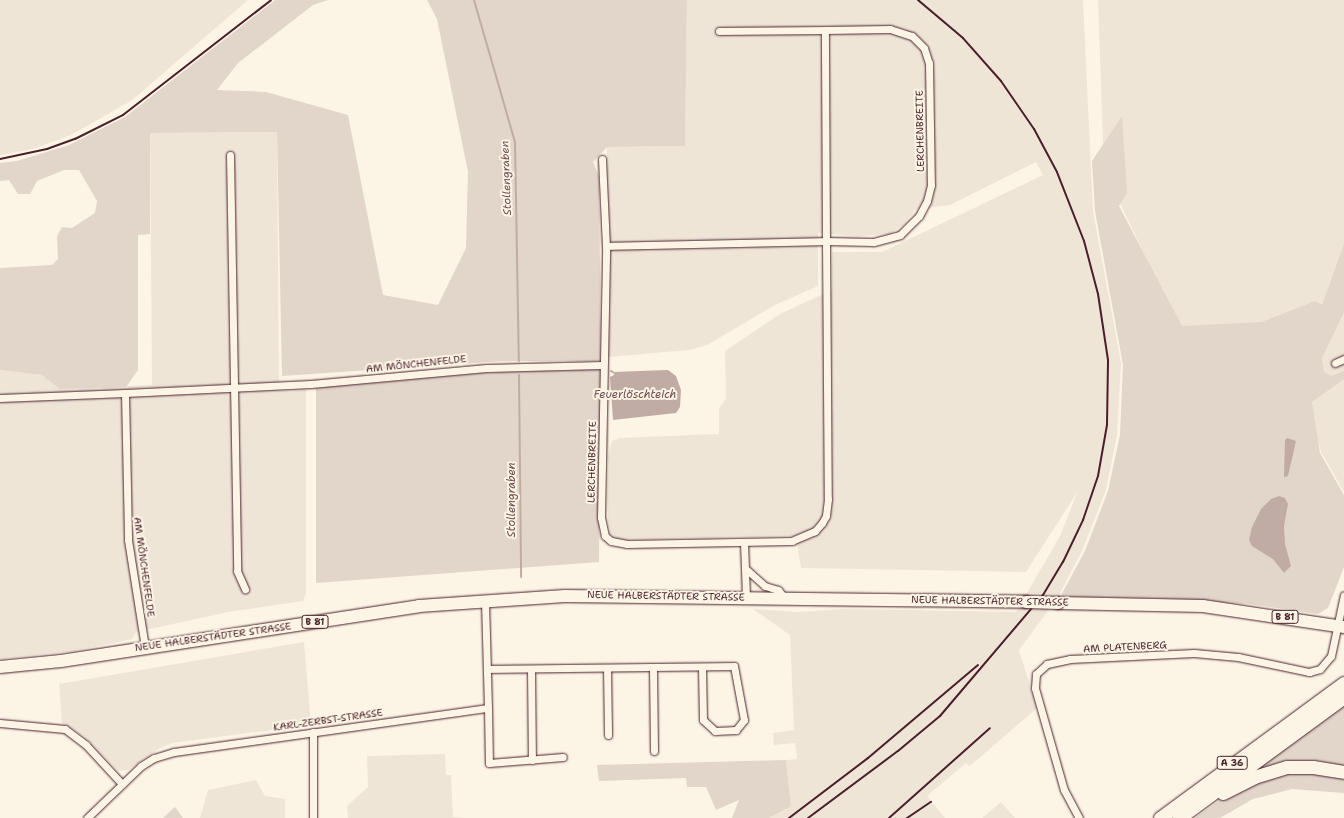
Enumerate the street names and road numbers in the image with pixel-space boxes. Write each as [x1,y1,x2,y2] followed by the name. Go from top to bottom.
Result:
[913,90,927,172] street label: LERCHENBREITE
[365,353,467,375] street label: AM MÖNCHENFELDE
[585,421,599,503] street label: LERCHENBREITE
[131,516,157,618] street label: AM MÖNCHENFELDE
[587,589,745,603] street label: NEUE HALBERSTÄDTER STRASSE
[911,594,1069,608] street label: NEUE HALBERSTÄDTER STRASSE
[1271,610,1299,624] road number: B 81
[301,615,329,629] road number: B 81
[134,620,292,654] street label: NEUE HALBERSTÄDTER STRASSE
[1083,639,1167,655] street label: AM PLATENBERG
[272,706,384,734] street label: KARL-ZERBST-STRASSE
[1216,756,1248,770] road number: A 36

